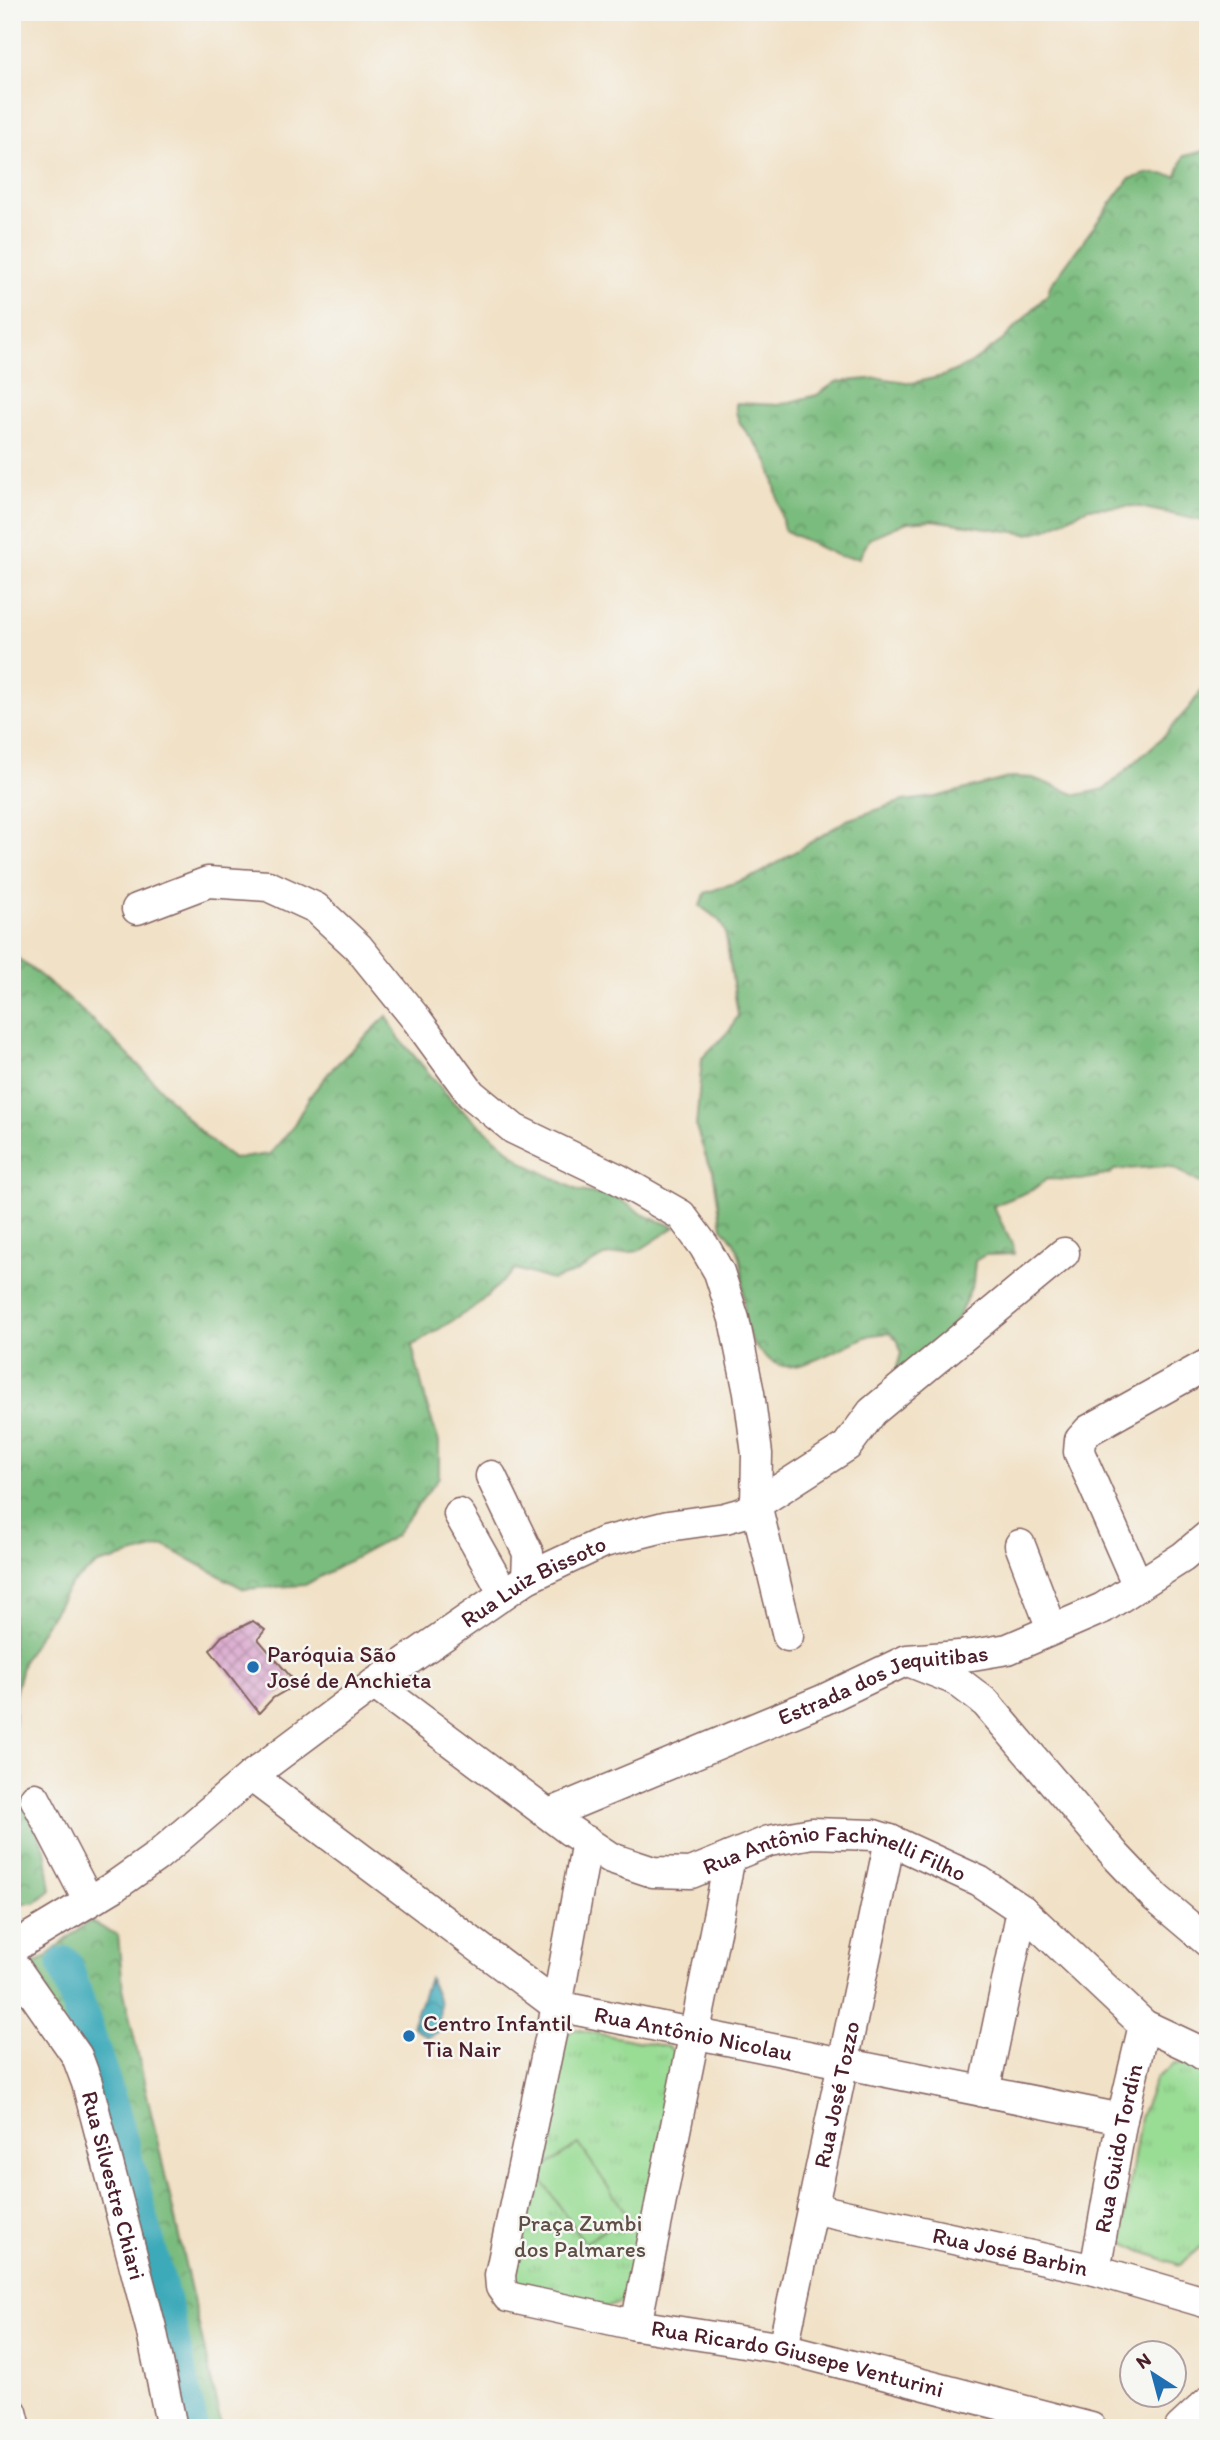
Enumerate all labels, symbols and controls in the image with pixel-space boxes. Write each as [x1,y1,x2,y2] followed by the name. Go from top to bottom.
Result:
[455,1529,610,1634] street label: Rua Luiz Bissoto
[774,1639,990,1731] street label: Estrada dos Jequitibas
[267,1640,431,1694] place label: Paróquia São José de Anchieta
[245,1659,261,1675] marker: Paróquia São José de Anchieta
[698,1819,971,1887] text: Rua Antônio Fachinelli Filho
[697,1860,971,1892] street label: Rua Antônio Fachinelli Filho
[592,2000,795,2067] street label: Rua Antônio Nicolau
[423,2009,573,2063] place label: Centro Infantil Tia Nair
[807,2019,865,2171] street label: Rua José Tozzo
[401,2028,417,2044] marker: Centro Infantil Tia Nair
[1088,2061,1149,2235] street label: Rua Guido Tordin
[76,2088,152,2283] street label: Rua Silvestre Chiari
[514,2209,646,2263] park label: Praça Zumbi dos Palmares
[930,2221,1091,2282] street label: Rua José Barbin
[649,2314,947,2403] street label: Rua Ricardo Giusepe Venturini
[1118,2338,1188,2408] north arrow
[1131,2348,1155,2374] text: N

